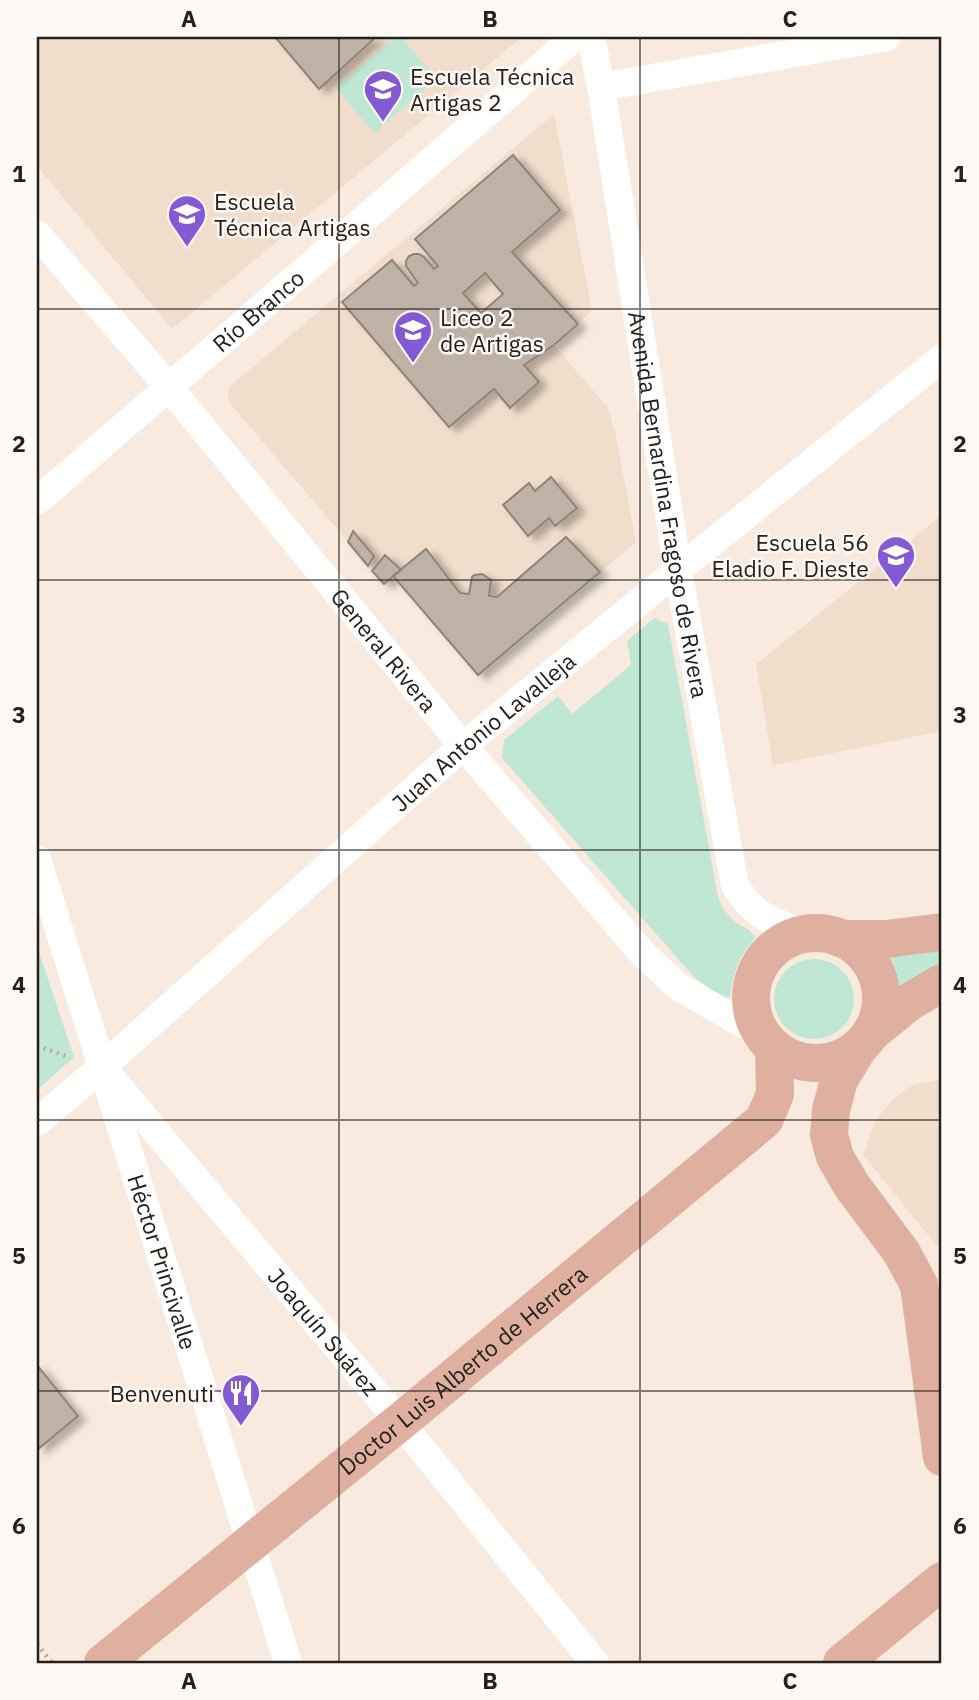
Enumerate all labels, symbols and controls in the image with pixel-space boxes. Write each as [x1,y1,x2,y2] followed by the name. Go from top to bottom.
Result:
[181,3,197,33] text: A
[482,3,498,33] text: B
[783,3,798,33] text: C
[410,61,574,117] place label: Escuela Técnica Artigas 2
[362,68,404,123] school or university icon: Escuela Técnica Artigas 2
[12,158,26,188] text: 1
[953,158,967,188] text: 1
[214,186,371,242] place label: Escuela Técnica Artigas
[166,193,208,248] school or university icon: Escuela Técnica Artigas
[206,262,310,358] street label: Río Branco
[440,302,544,358] place label: Liceo 2 de Artigas
[392,309,434,364] school or university icon: Liceo 2 de Artigas
[622,309,716,700] street label: Avenida Bernardina Fragoso de Rivera
[12,428,26,458] text: 2
[953,428,967,458] text: 2
[711,527,869,583] place label: Escuela 56 Eladio F. Dieste
[875,534,917,589] school or university icon: Escuela 56 Eladio F. Dieste
[325,582,444,718] street label: General Rivera
[385,645,581,818] street label: Juan Antonio Lavalleja
[12,699,26,729] text: 3
[953,699,967,729] text: 3
[12,969,26,999] text: 4
[953,969,967,999] text: 4
[121,1170,204,1353] street label: Héctor Princivalle
[12,1240,26,1270] text: 5
[953,1240,967,1270] text: 5
[332,1258,593,1481] street label: Doctor Luis Alberto de Herrera
[262,1261,386,1402] street label: Joaquín Suárez
[220,1372,262,1427] restaurant icon: Benvenuti
[110,1378,214,1408] place label: Benvenuti
[12,1510,26,1540] text: 6
[953,1510,967,1540] text: 6
[181,1665,197,1695] text: A
[482,1665,498,1695] text: B
[783,1665,798,1695] text: C

